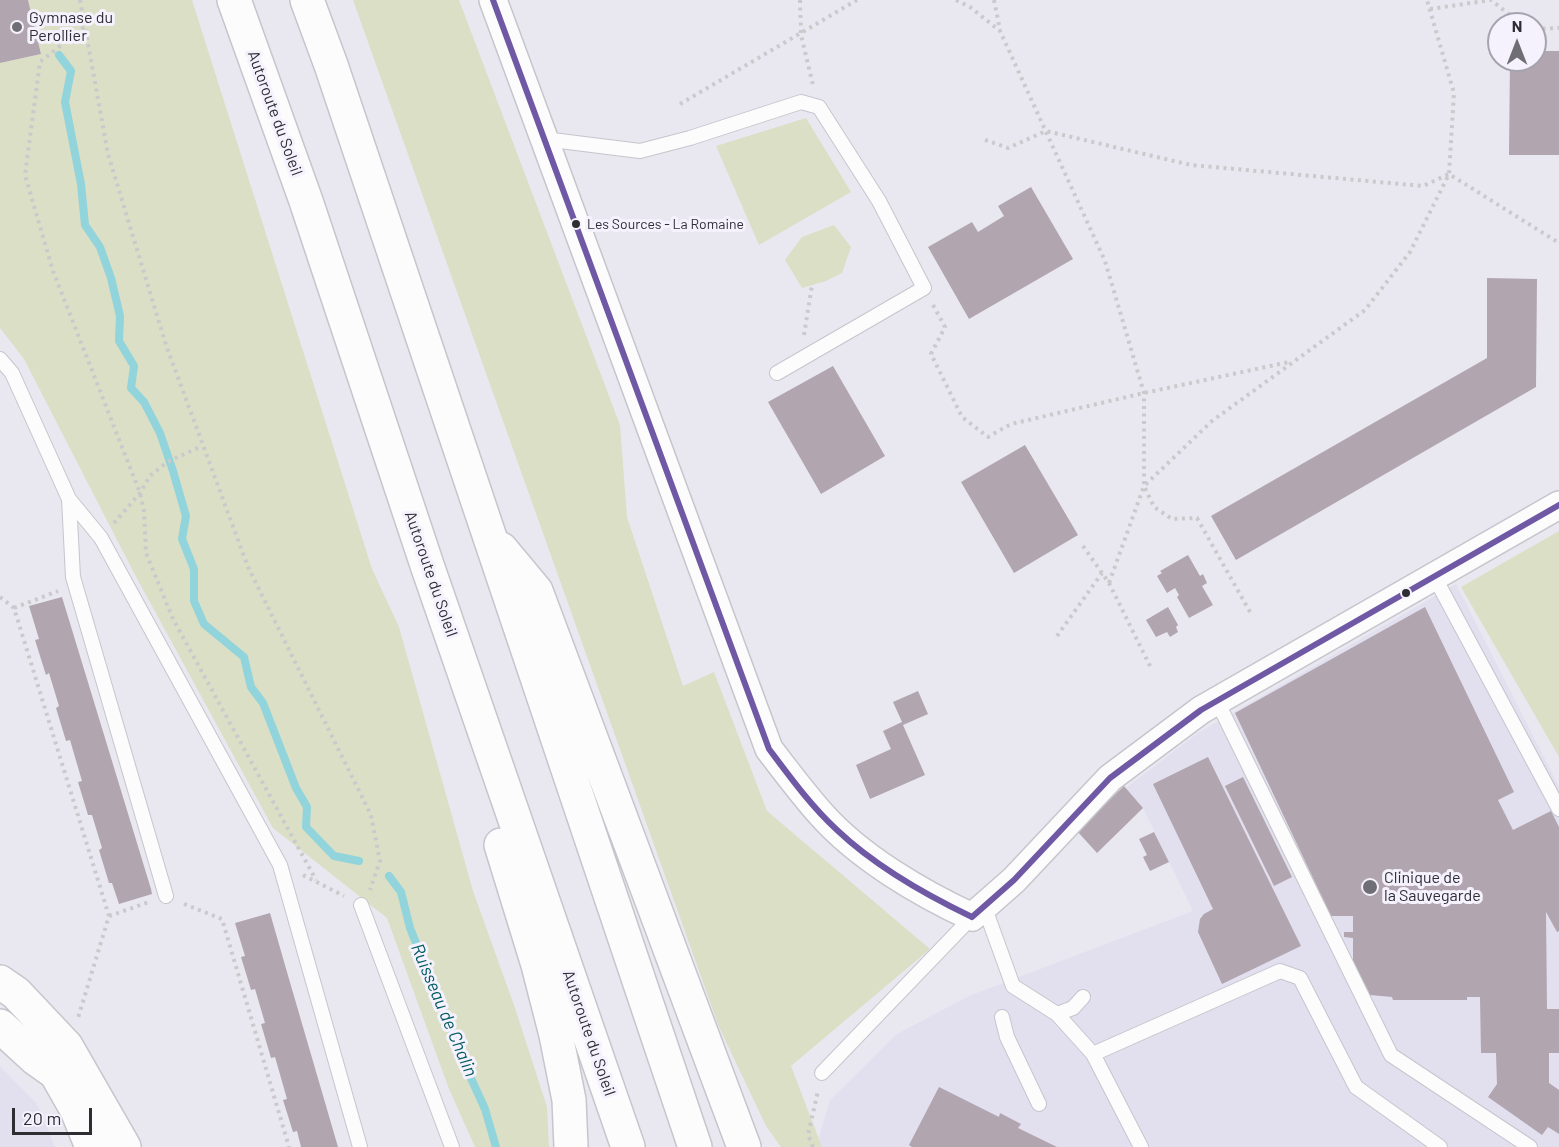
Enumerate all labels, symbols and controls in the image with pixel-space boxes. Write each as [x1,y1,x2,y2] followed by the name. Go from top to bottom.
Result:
[29,8,113,46] place label: Gymnase du Perollier
[1487,12,1547,72] north arrow
[1512,16,1522,35] text: N
[10,20,24,34] marker: Gymnase du Perollier
[243,48,307,178] street label: Autoroute du Soleil
[587,216,744,232] place label: Les Sources - La Romaine
[570,218,582,230] marker: Les Sources - La Romaine
[401,509,461,639] street label: Autoroute du Soleil
[1400,587,1412,599] unlabelled marker
[1384,868,1481,906] place label: Clinique de la Sauvegarde
[1361,878,1379,896] marker: Clinique de la Sauvegarde
[406,940,482,1080] water label: Ruisseau de Chalin
[559,968,619,1098] street label: Autoroute du Soleil
[15,1096,94,1134] scale bar
[23,1107,61,1129] text: 20 m

